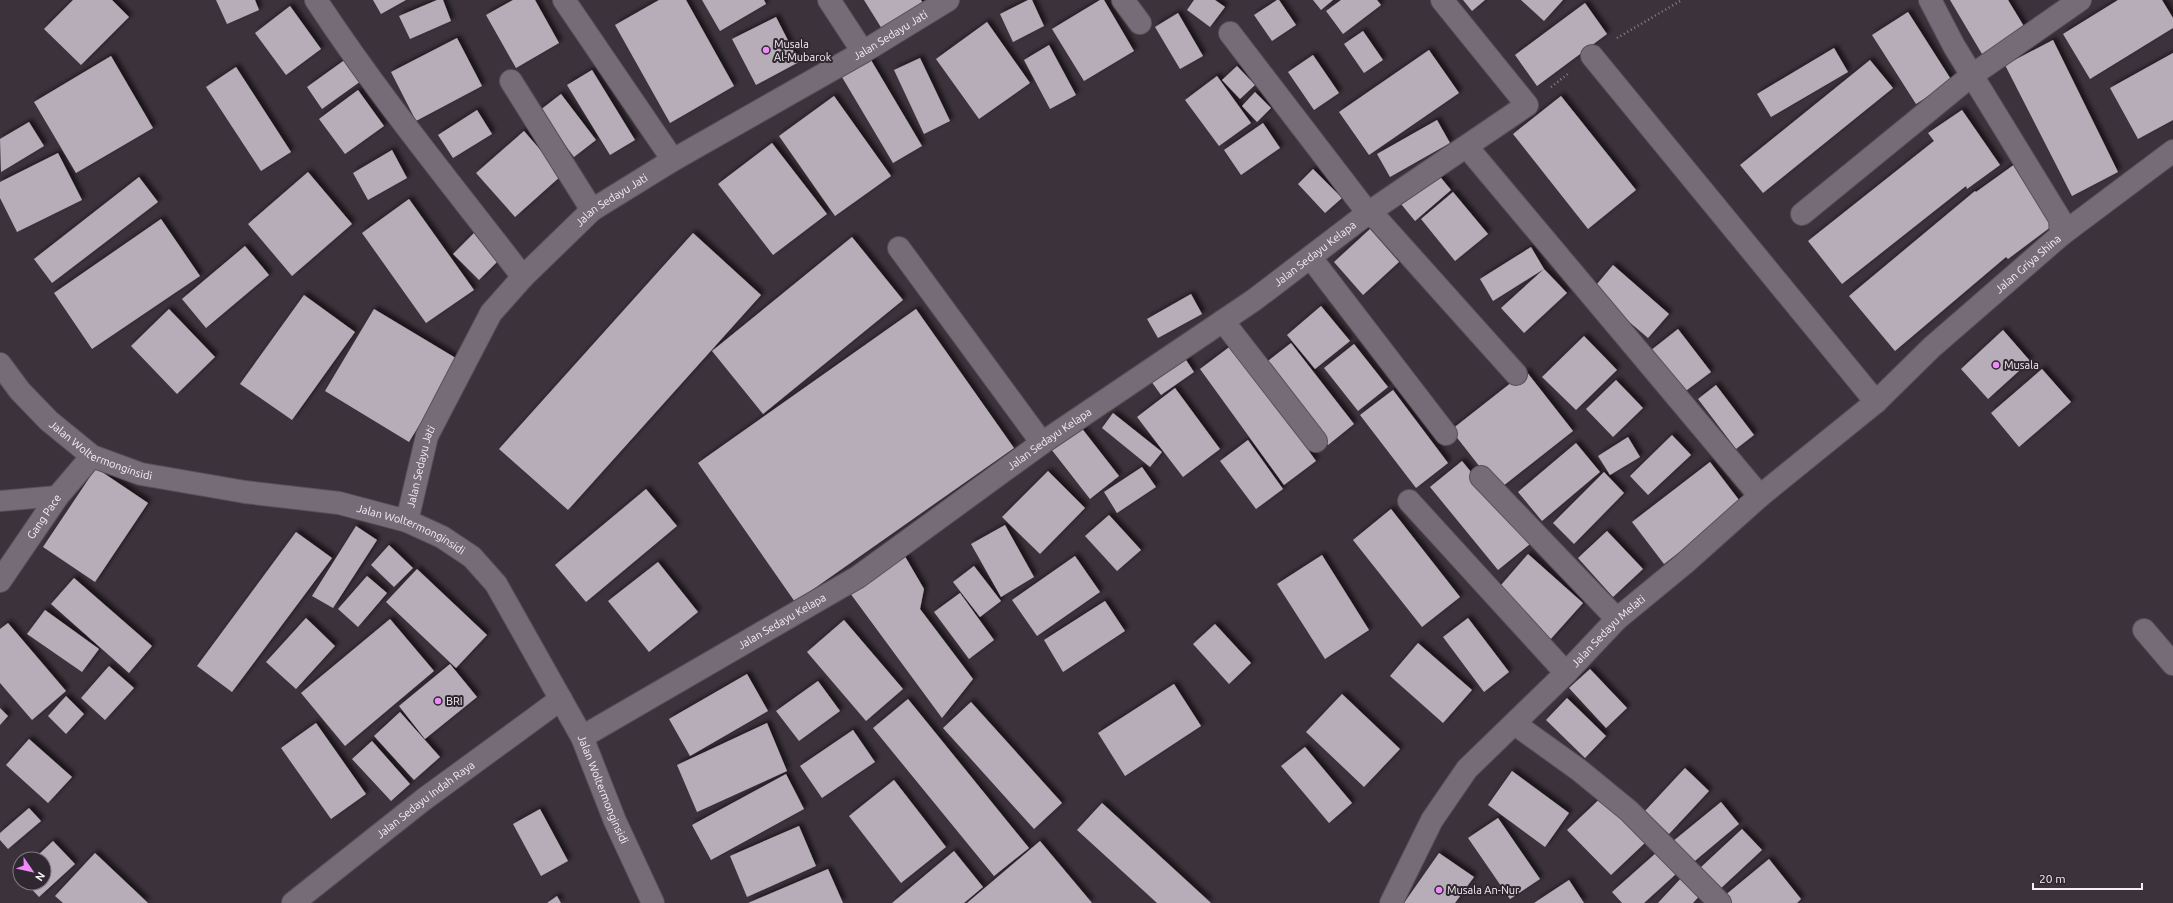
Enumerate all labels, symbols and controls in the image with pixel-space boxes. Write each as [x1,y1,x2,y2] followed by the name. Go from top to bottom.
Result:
[851,8,929,62] street label: Jalan Sedayu Jati
[774,38,832,63] place label: Musala Al-Mubarok
[761,45,771,55] marker: Musala Al-Mubarok
[573,171,650,229] street label: Jalan Sedayu Jati
[1272,218,1358,289] street label: Jalan Sedayu Kelapa
[1993,232,2063,295] street label: Jalan Griya Shina
[2004,359,2039,371] place label: Musala
[1991,360,2001,370] marker: Musala
[1005,405,1094,472] street label: Jalan Sedayu Kelapa
[47,418,153,482] street label: Jalan Woltermonginsidi
[404,423,437,509] street label: Jalan Sedayu Jati
[25,492,63,541] street label: Gang Pace
[355,502,467,557] street label: Jalan Woltermonginsidi
[736,591,828,651] street label: Jalan Sedayu Kelapa
[1569,593,1647,669] street label: Jalan Sedayu Melati
[446,695,463,707] place label: BRI
[433,696,443,706] marker: BRI
[576,733,631,846] street label: Jalan Woltermonginsidi
[374,758,477,841] street label: Jalan Sedayu Indah Raya
[12,851,52,891] north arrow
[2033,865,2142,891] scale bar
[33,870,48,883] text: N
[2039,872,2066,885] text: 20 m
[1447,884,1520,896] place label: Musala An-Nur
[1434,885,1444,895] marker: Musala An-Nur

